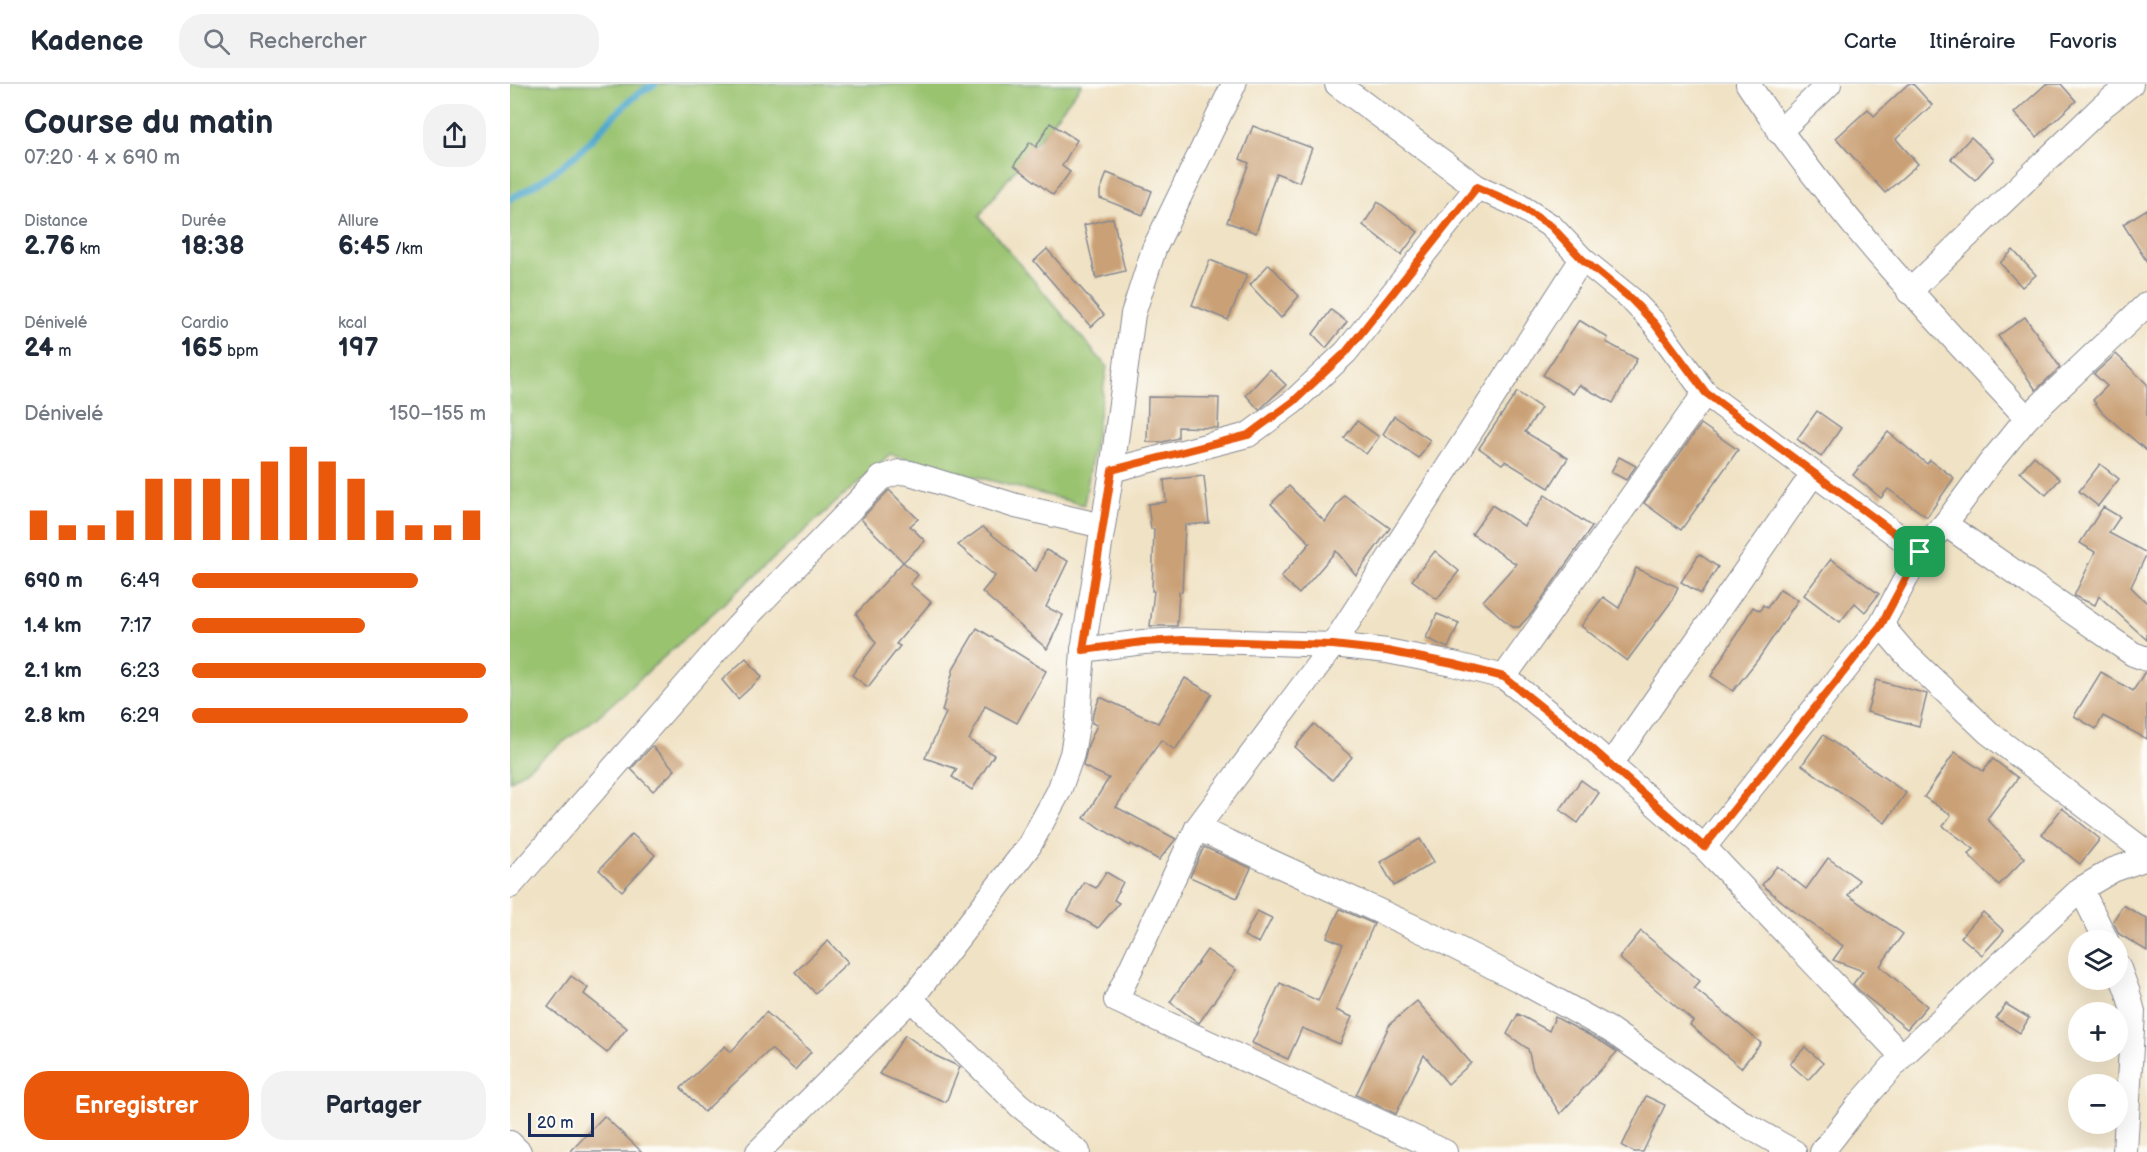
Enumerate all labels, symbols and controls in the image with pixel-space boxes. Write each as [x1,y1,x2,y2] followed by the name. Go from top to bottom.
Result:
[179,14,599,68] search box
[30,25,143,58] text: Kadence
[200,25,233,58] icon: search
[248,28,366,55] text: Rechercher
[1844,29,1897,54] text: Carte
[1930,29,2016,54] text: Itinéraire
[2049,29,2117,54] text: Favoris
[24,103,273,143] text: Course du matin
[423,104,486,167] button: share
[24,146,180,170] text: 07:20 · 4 × 690 m
[24,212,88,231] text: Distance
[181,212,226,231] text: Durée
[338,212,379,231] text: Allure
[24,231,75,262] text: 2.76
[181,231,245,262] text: 18:38
[338,231,390,262] text: 6:45
[75,240,101,259] text: km
[390,240,423,259] text: /km
[24,314,87,333] text: Dénivelé
[181,314,229,333] text: Cardio
[338,314,367,333] text: kcal
[24,333,54,364] text: 24
[181,333,223,364] text: 165
[338,333,379,364] text: 197
[54,342,71,361] text: m
[223,342,259,361] text: bpm
[24,402,103,426] text: Dénivelé
[389,402,486,426] text: 150–155 m
[1894,526,1945,577] pin
[1903,535,1936,568] icon: arrive
[24,569,83,593] text: 690 m
[120,569,160,593] text: 6:49
[24,614,82,638] text: 1.4 km
[120,614,151,638] text: 7:17
[24,659,82,683] text: 2.1 km
[120,659,160,683] text: 6:23
[24,704,85,728] text: 2.8 km
[120,704,160,728] text: 6:29
[2068,930,2128,1134] map controls
[2068,930,2128,990] button: layers
[2068,1002,2128,1062] button: +
[24,1071,249,1140] button: Enregistrer
[261,1071,486,1140] button: Partager
[2068,1074,2128,1134] button: −
[528,1110,594,1138] scale bar
[537,1114,573,1133] text: 20 m

